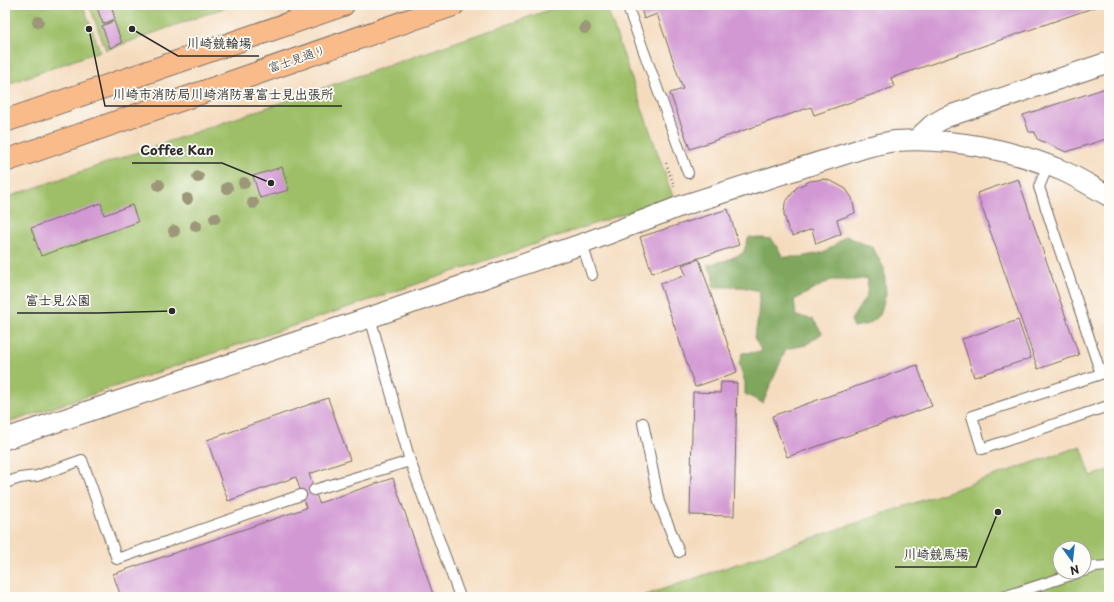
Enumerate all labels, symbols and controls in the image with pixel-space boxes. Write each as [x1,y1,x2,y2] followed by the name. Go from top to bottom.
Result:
[178,31,259,56] callout: 川崎競輪場
[186,33,252,52] text: 川崎競輪場
[265,40,328,76] street label: 富士見通り
[105,81,342,106] callout: 川崎市消防局川崎消防署富士見出張所
[112,84,334,103] text: 川崎市消防局川崎消防署富士見出張所
[132,138,222,163] callout: Coffee Kan
[140,140,214,159] text: Coffee Kan
[17,288,98,313] callout: 富士見公園
[25,290,91,309] text: 富士見公園
[1052,540,1092,580] north arrow
[895,542,976,567] callout: 川崎競馬場
[903,544,969,563] text: 川崎競馬場
[1068,561,1081,580] text: N

